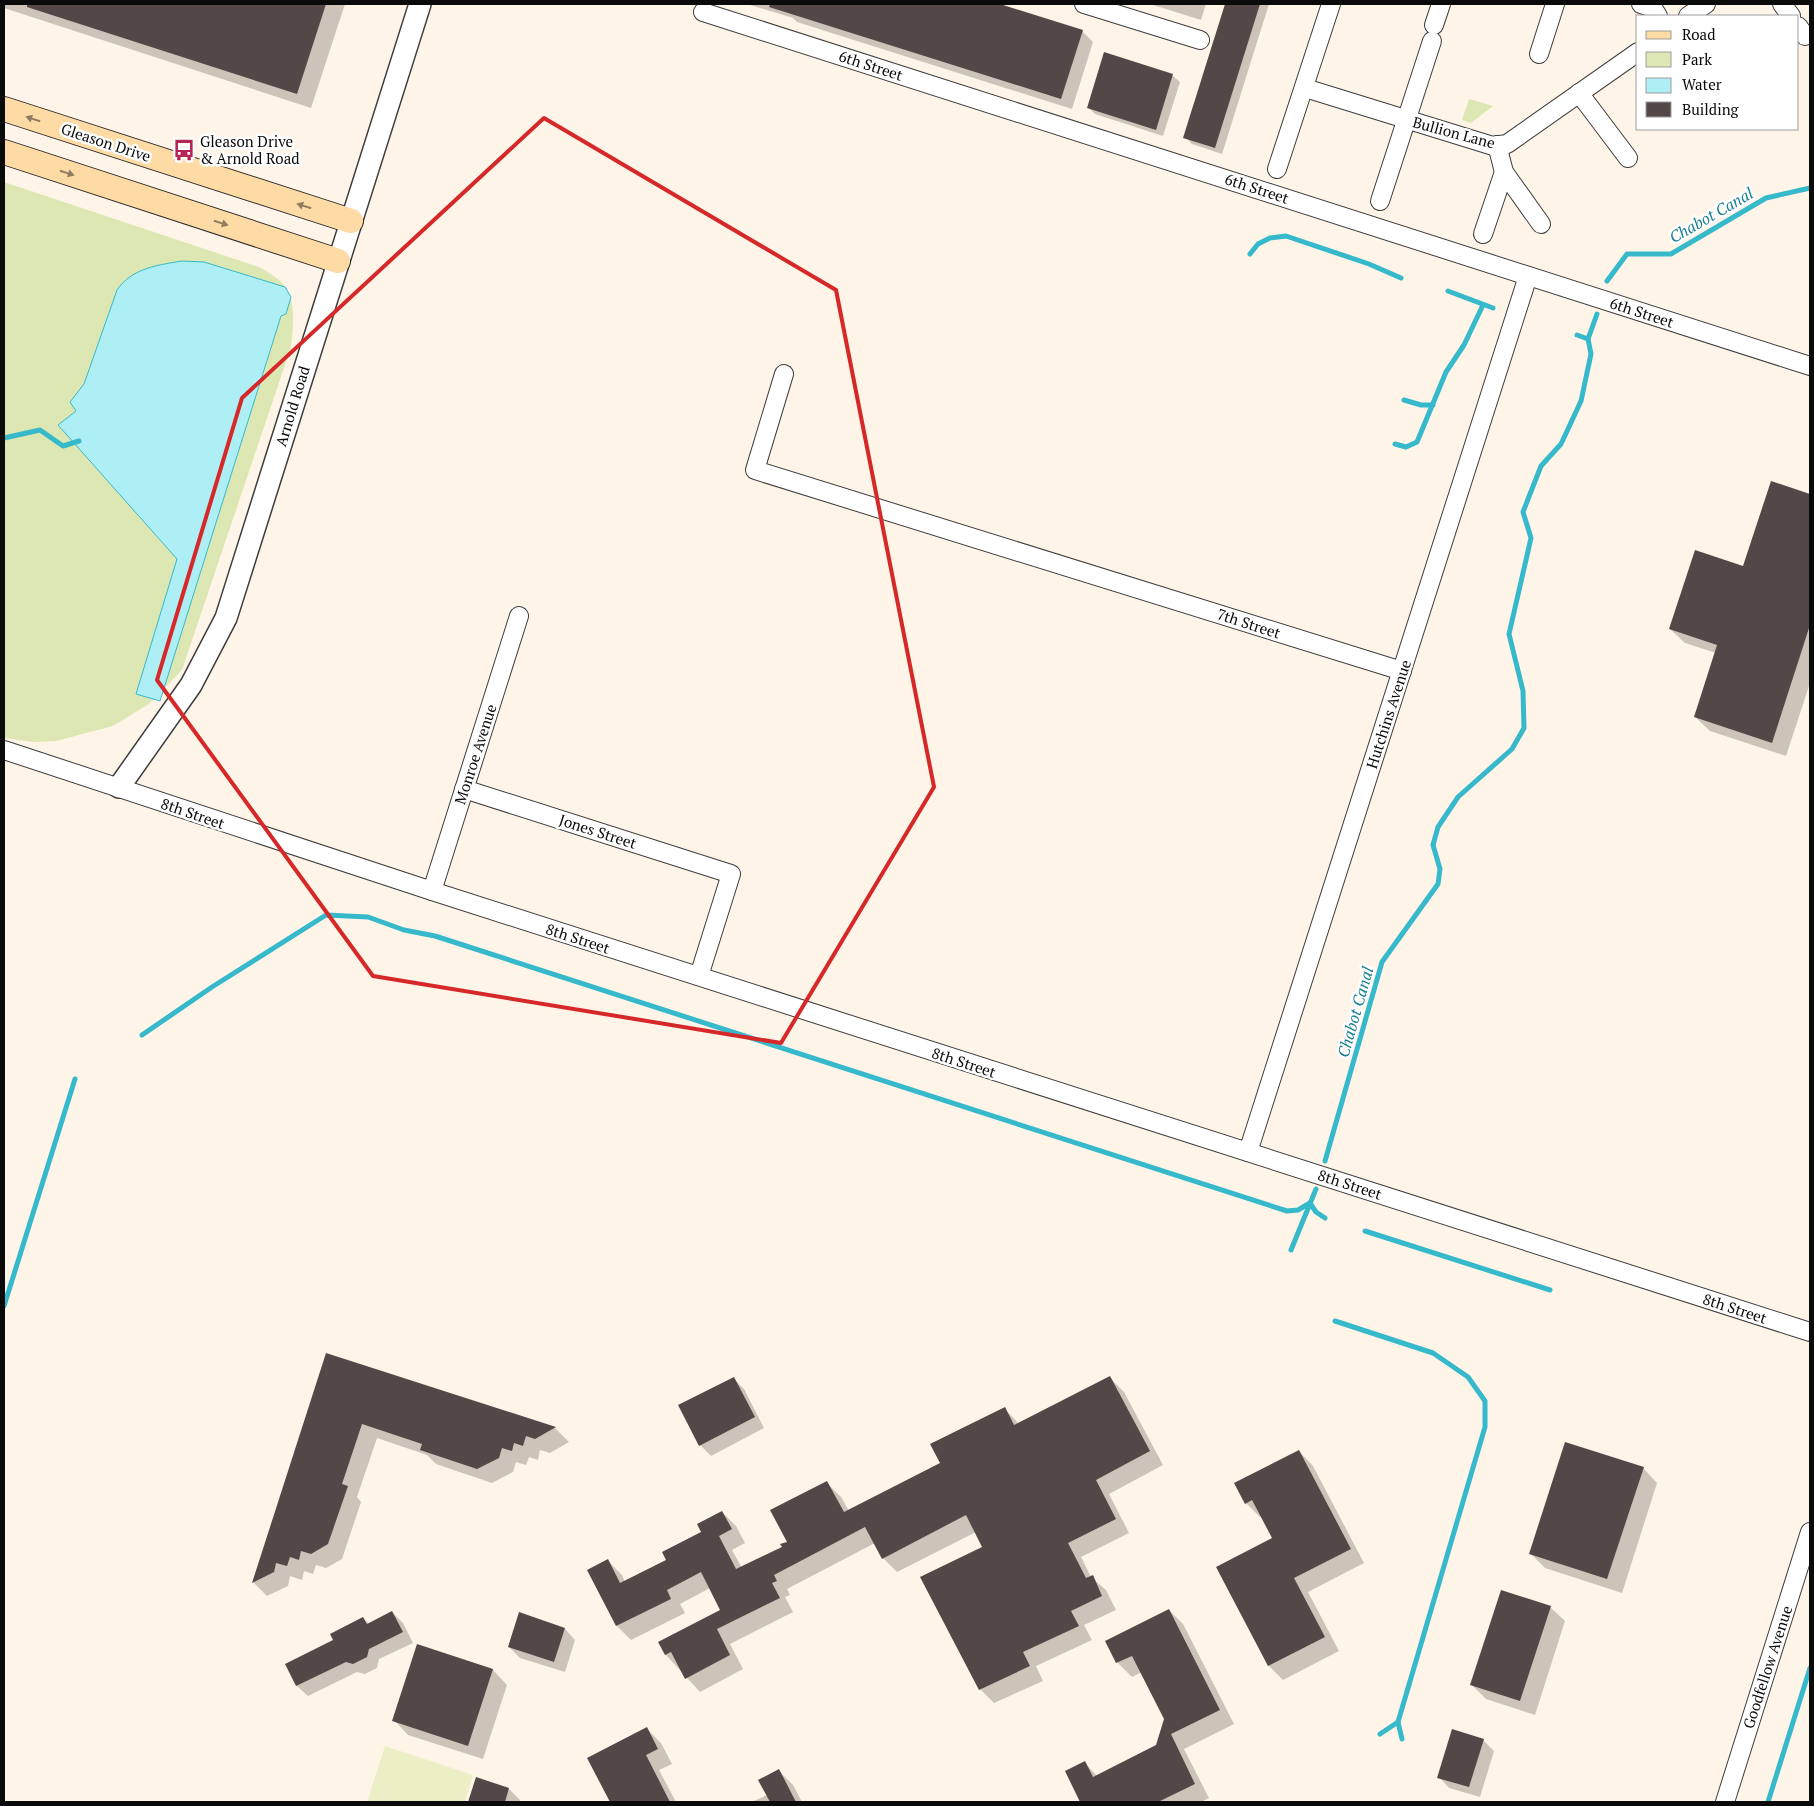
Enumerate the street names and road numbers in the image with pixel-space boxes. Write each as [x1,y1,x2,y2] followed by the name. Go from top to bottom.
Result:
[837,45,906,85] street label: 6th Street
[1411,111,1497,153] street label: Bullion Lane
[59,118,153,166] street label: Gleason Drive
[1223,168,1292,208] street label: 6th Street
[1608,292,1677,332] street label: 6th Street
[270,363,314,449] street label: Arnold Road
[1215,603,1284,643] street label: 7th Street
[1361,657,1415,771] street label: Hutchins Avenue
[449,701,501,807] street label: Monroe Avenue
[159,793,228,833] street label: 8th Street
[557,809,640,853] street label: Jones Street
[544,918,613,958] street label: 8th Street
[930,1042,999,1082] street label: 8th Street
[1316,1164,1385,1204] street label: 8th Street
[1701,1288,1770,1328] street label: 8th Street
[1738,1603,1796,1731] street label: Goodfellow Avenue

